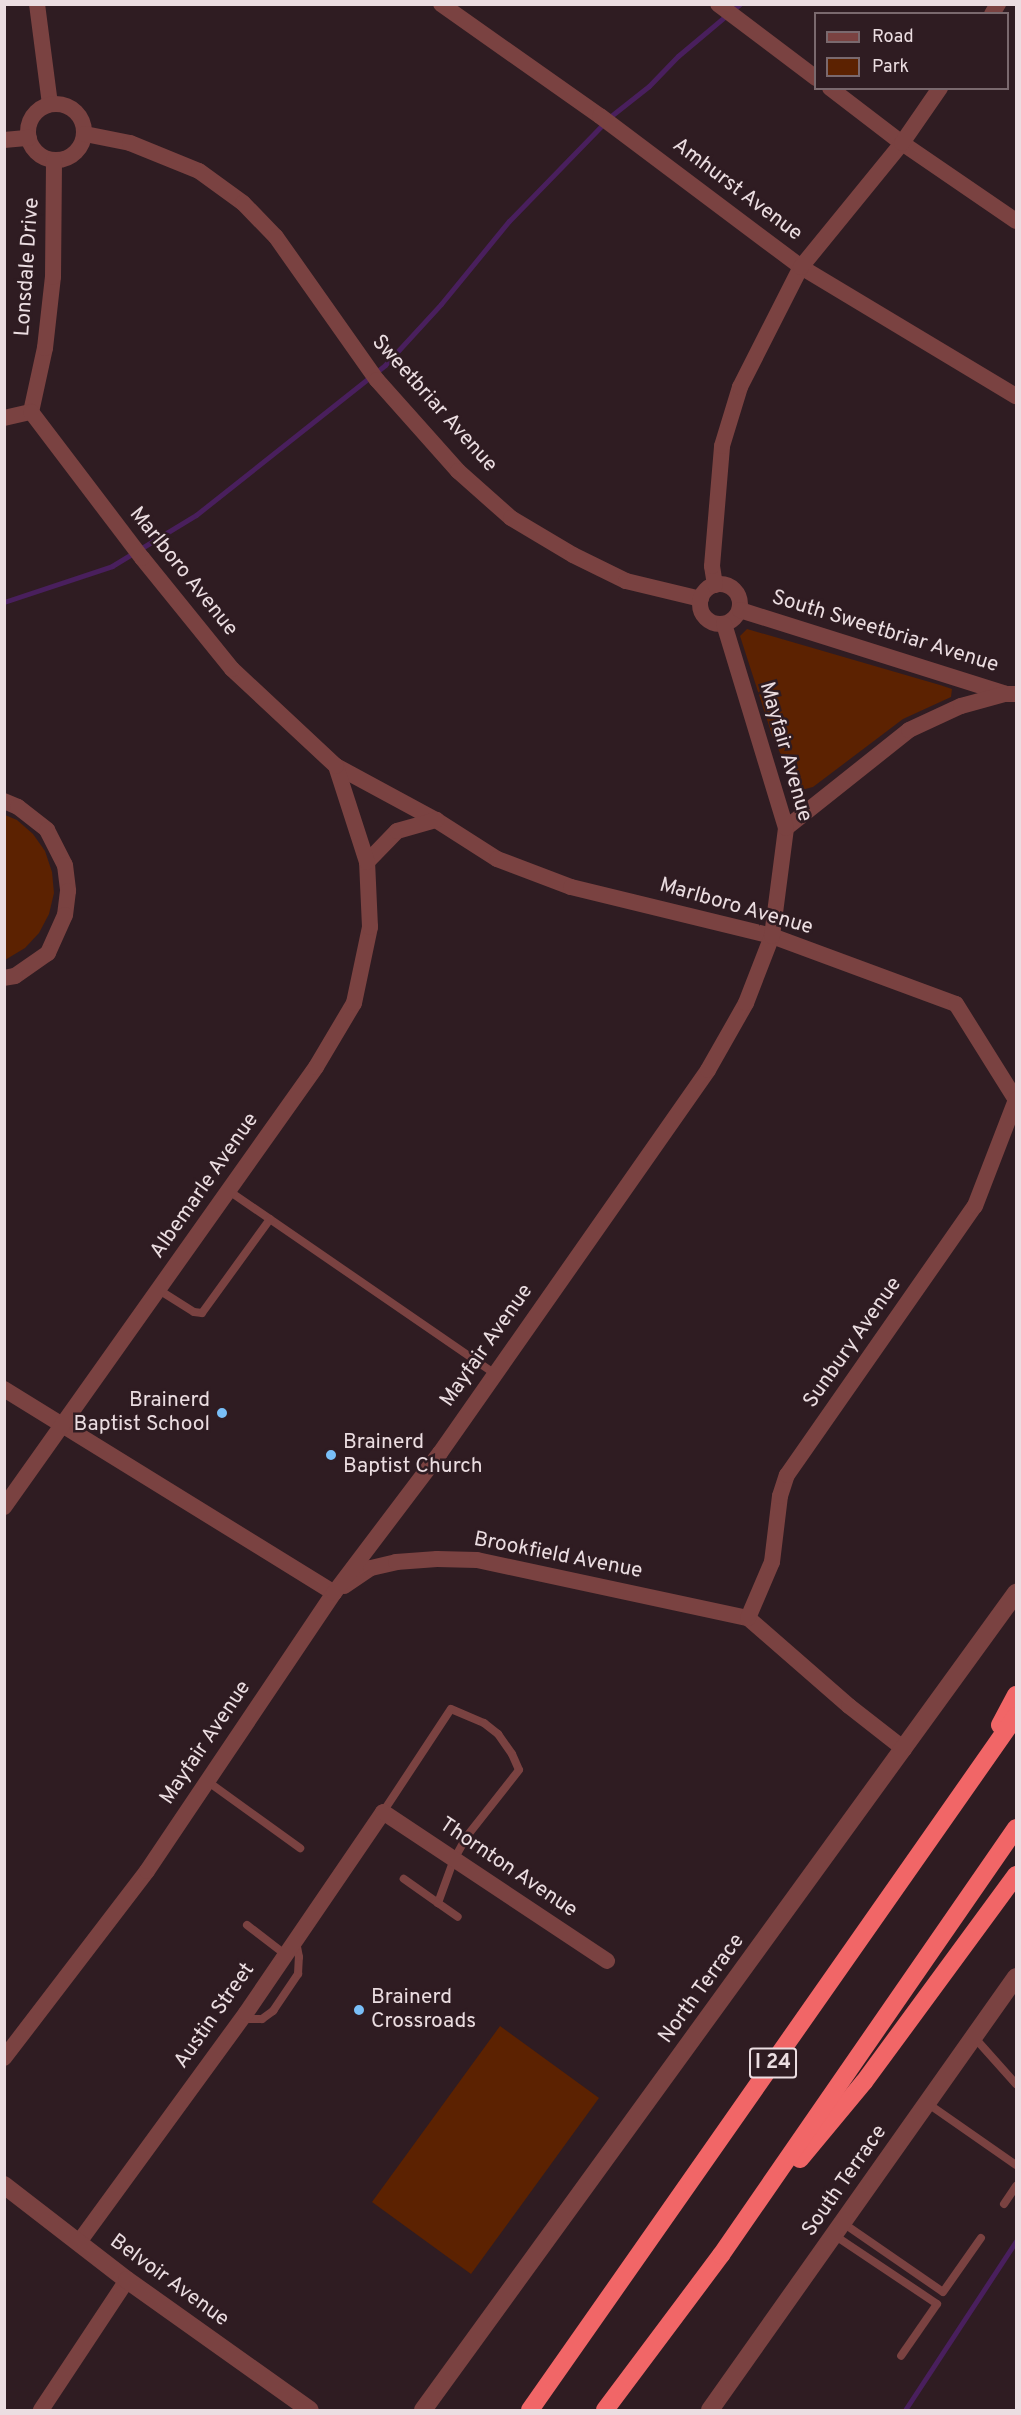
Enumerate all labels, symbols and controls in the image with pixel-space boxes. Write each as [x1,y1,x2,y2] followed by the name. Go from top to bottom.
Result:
[814,12,1009,90] legend
[872,26,914,49] text: Road
[872,56,909,79] text: Park
[667,133,807,247] street label: Amhurst Avenue
[11,197,45,337] street label: Lonsdale Drive
[366,330,502,478] street label: Sweetbriar Avenue
[123,502,243,642] street label: Marlboro Avenue
[768,585,1002,679] street label: South Sweetbriar Avenue
[753,679,817,825] street label: Mayfair Avenue
[656,873,816,941] street label: Marlboro Avenue
[145,1108,265,1264] street label: Albemarle Avenue
[798,1272,908,1414] street label: Sunbury Avenue
[435,1279,539,1413] street label: Mayfair Avenue
[74,1388,210,1438] place label: Brainerd Baptist School
[215,1406,229,1420] marker: Brainerd Baptist School
[343,1430,483,1480] place label: Brainerd Baptist Church
[324,1448,338,1462] marker: Brainerd Baptist Church
[471,1527,645,1585] street label: Brookfield Avenue
[155,1676,257,1810] street label: Mayfair Avenue
[434,1812,582,1924] street label: Thornton Avenue
[654,1929,750,2049] street label: North Terrace
[169,1958,261,2074] street label: Austin Street
[371,1985,476,2035] place label: Brainerd Crossroads
[352,2003,366,2017] marker: Brainerd Crossroads
[749,2046,797,2080] road number: I 24
[797,2120,893,2242] street label: South Terrace
[104,2229,234,2333] street label: Belvoir Avenue

